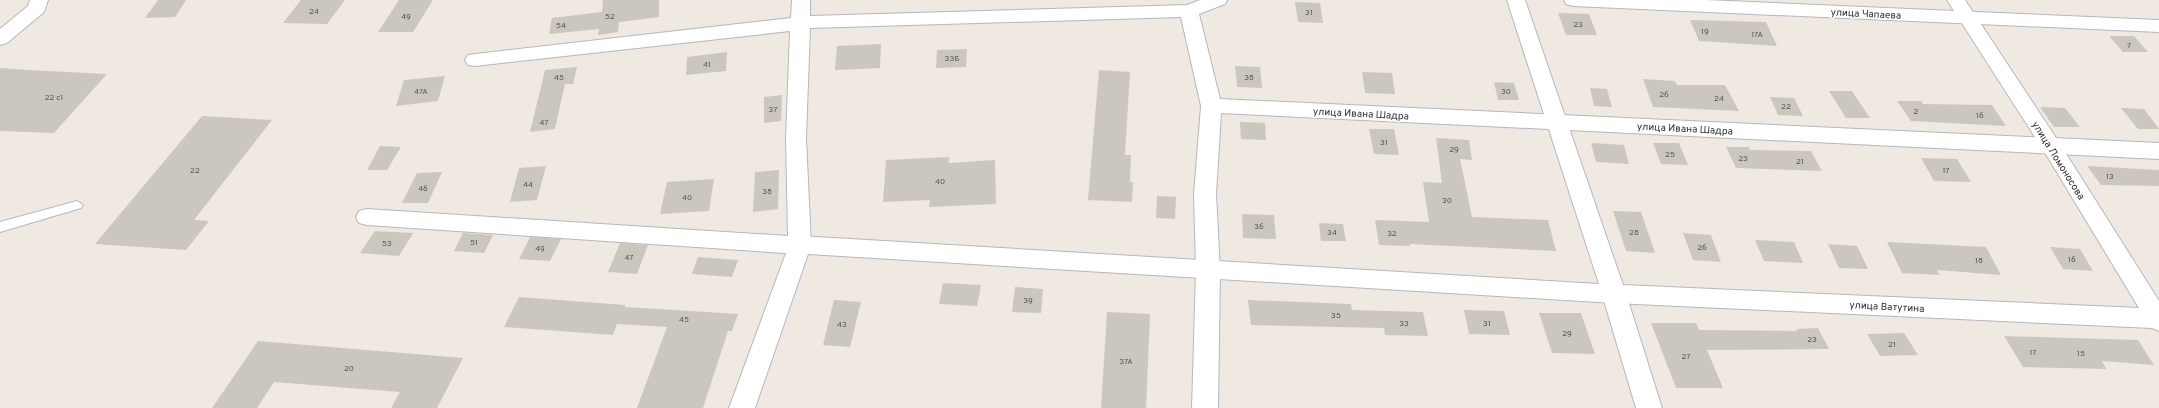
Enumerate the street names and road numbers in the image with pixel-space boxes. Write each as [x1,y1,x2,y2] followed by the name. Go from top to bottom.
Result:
[1830,6,1901,23] street label: улица Чапаева
[1313,105,1409,124] street label: улица Ивана Шадра
[2028,119,2087,202] street label: улица Ломоносова
[1637,120,1733,139] street label: улица Ивана Шадра
[1849,299,1925,316] street label: улица Ватутина

